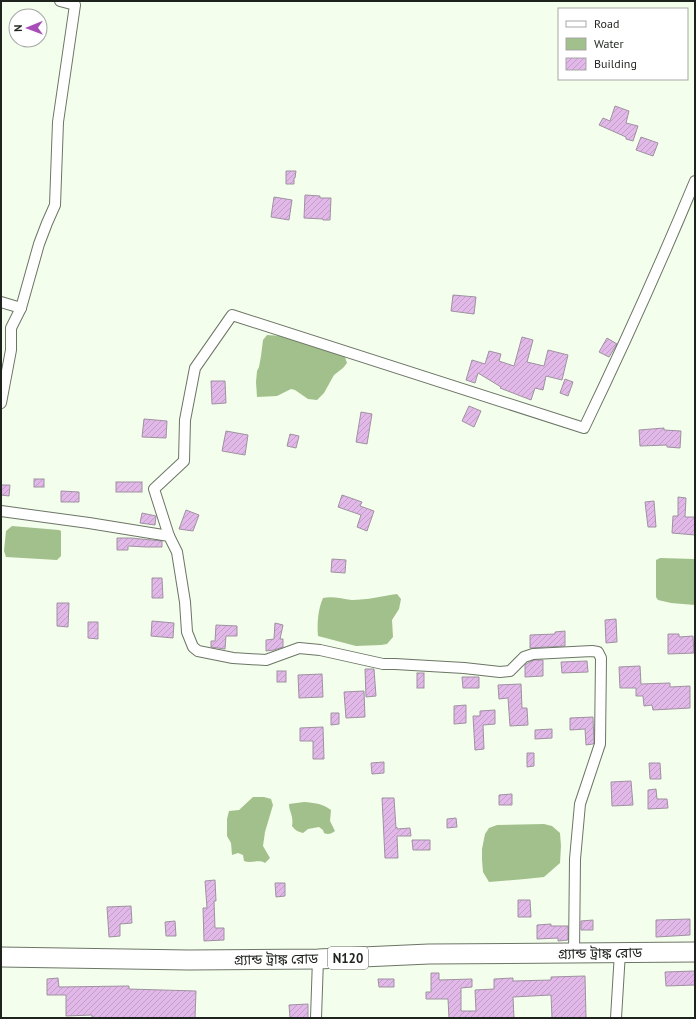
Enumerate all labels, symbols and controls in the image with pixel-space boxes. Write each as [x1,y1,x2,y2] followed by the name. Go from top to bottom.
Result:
[8,8,48,48] north arrow
[558,8,688,80] legend
[594,16,619,31] text: Road
[11,24,25,32] text: N
[594,36,624,51] text: Water
[594,56,637,71] text: Building
[558,943,643,963] street label: গ্র্যান্ড ট্রাঙ্ক রোড
[328,947,368,969] road number: N120
[234,949,319,969] street label: গ্র্যান্ড ট্রাঙ্ক রোড

